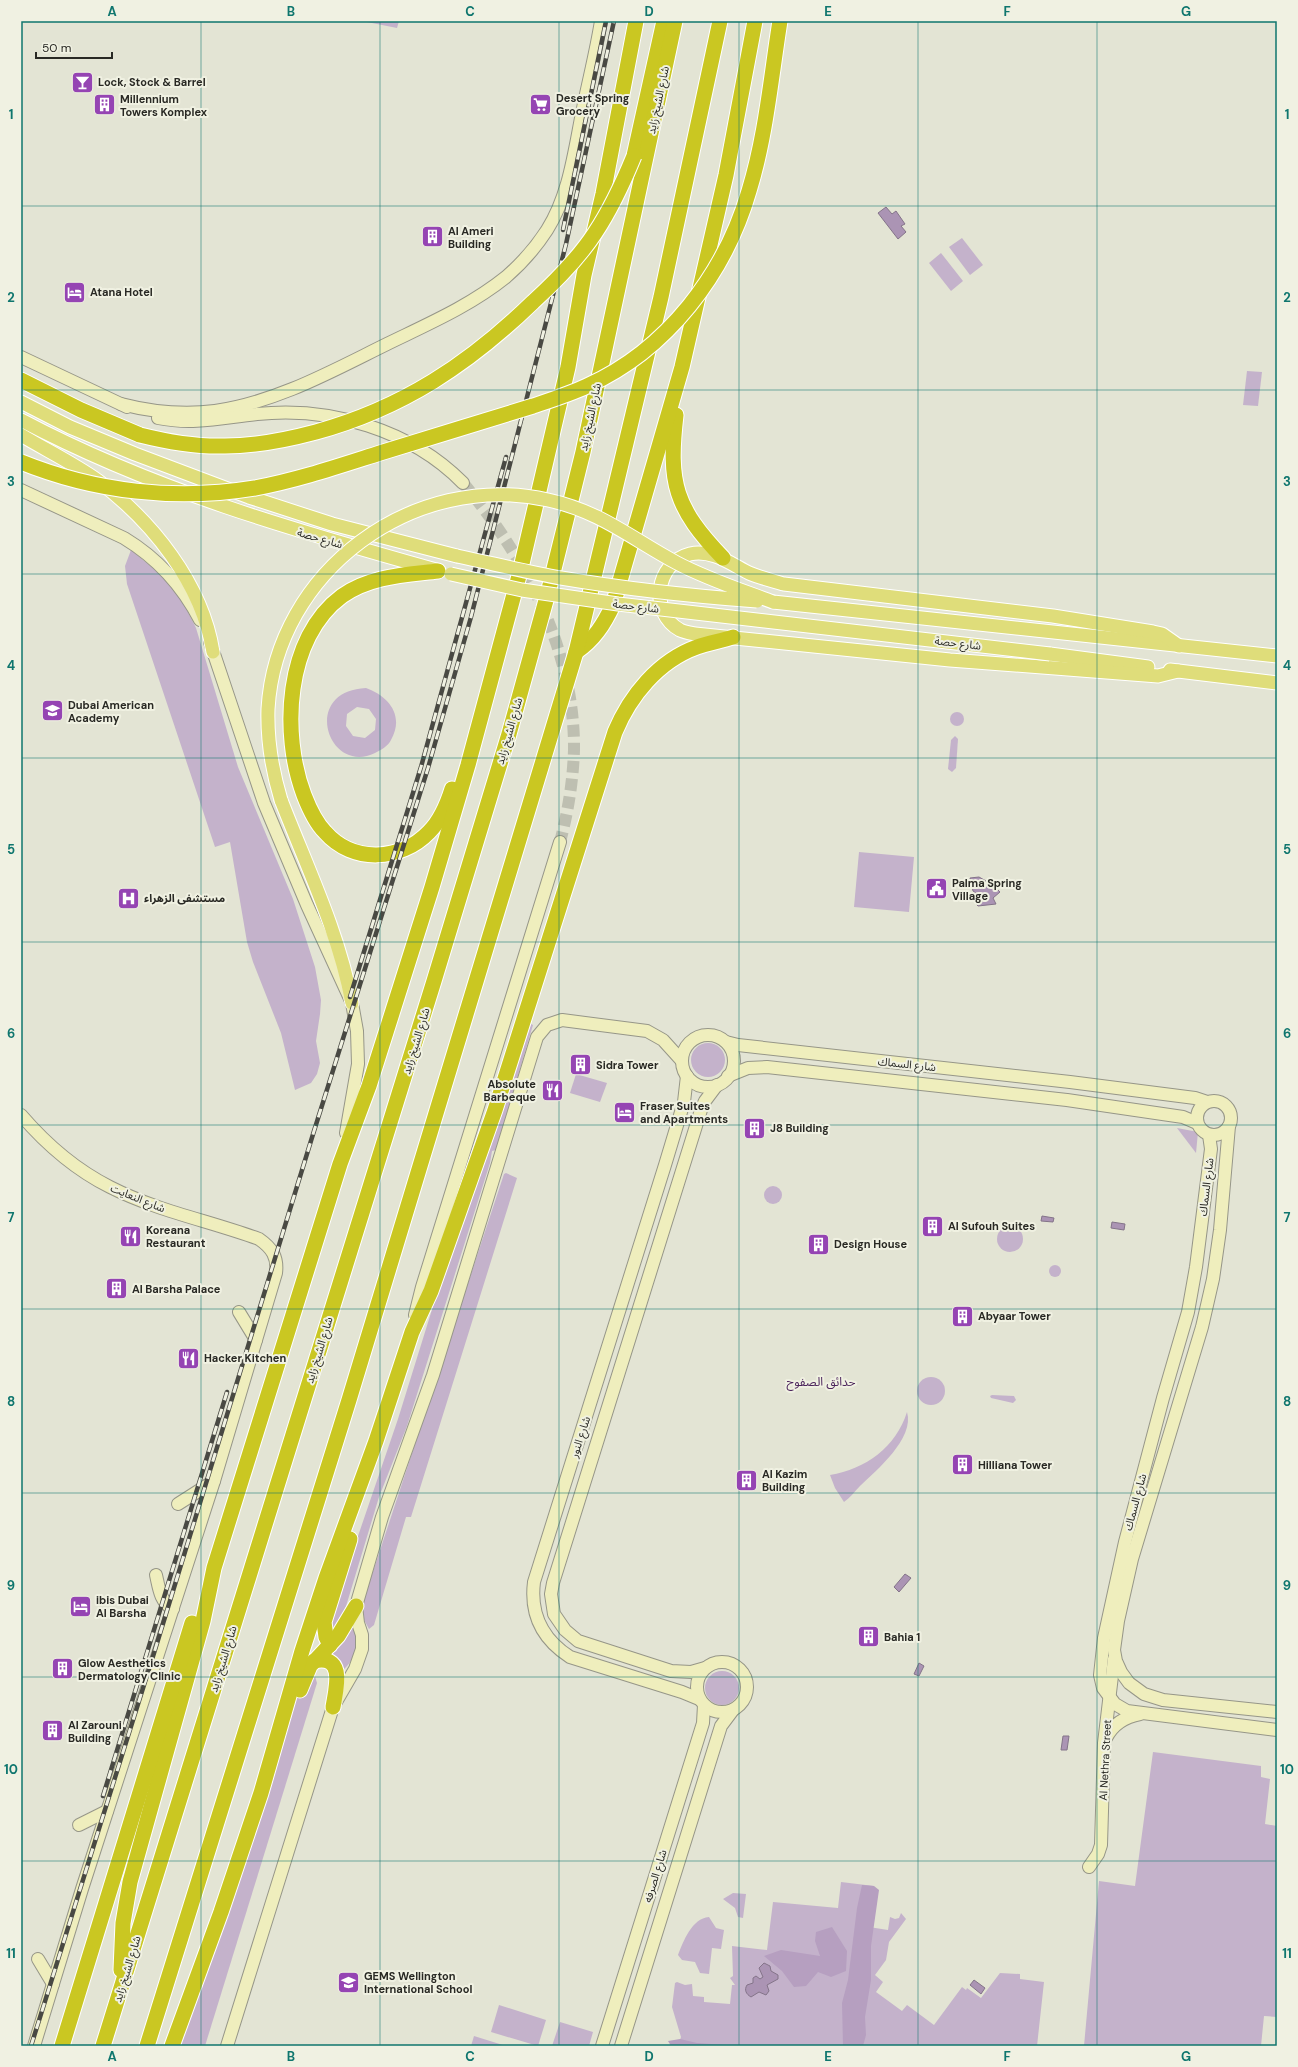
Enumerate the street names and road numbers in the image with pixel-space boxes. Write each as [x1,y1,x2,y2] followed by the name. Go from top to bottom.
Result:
[644,64,673,135] street label: شارع الشيخ زايد
[576,381,605,452] street label: شارع الشيخ زايد
[295,525,345,552] street label: شارع حصة
[612,596,660,617] street label: شارع حصة
[934,633,982,654] street label: شارع حصة
[493,696,526,766] street label: شارع الشيخ زايد
[399,1006,434,1076] street label: شارع الشيخ زايد
[877,1054,937,1075] street label: شارع السماك
[1195,1157,1218,1217] street label: شارع السماك
[108,1181,168,1216] street label: شارع النعايت
[302,1315,337,1385] street label: شارع الشيخ زايد
[566,1414,594,1461] street label: شارع النور
[1121,1472,1150,1532] street label: شارع السماك
[206,1624,241,1694] street label: شارع الشيخ زايد
[1096,1719,1114,1801] street label: Al Nethra Street
[640,1848,671,1904] street label: شارع الصرفه
[110,1934,145,2004] street label: شارع الشيخ زايد

